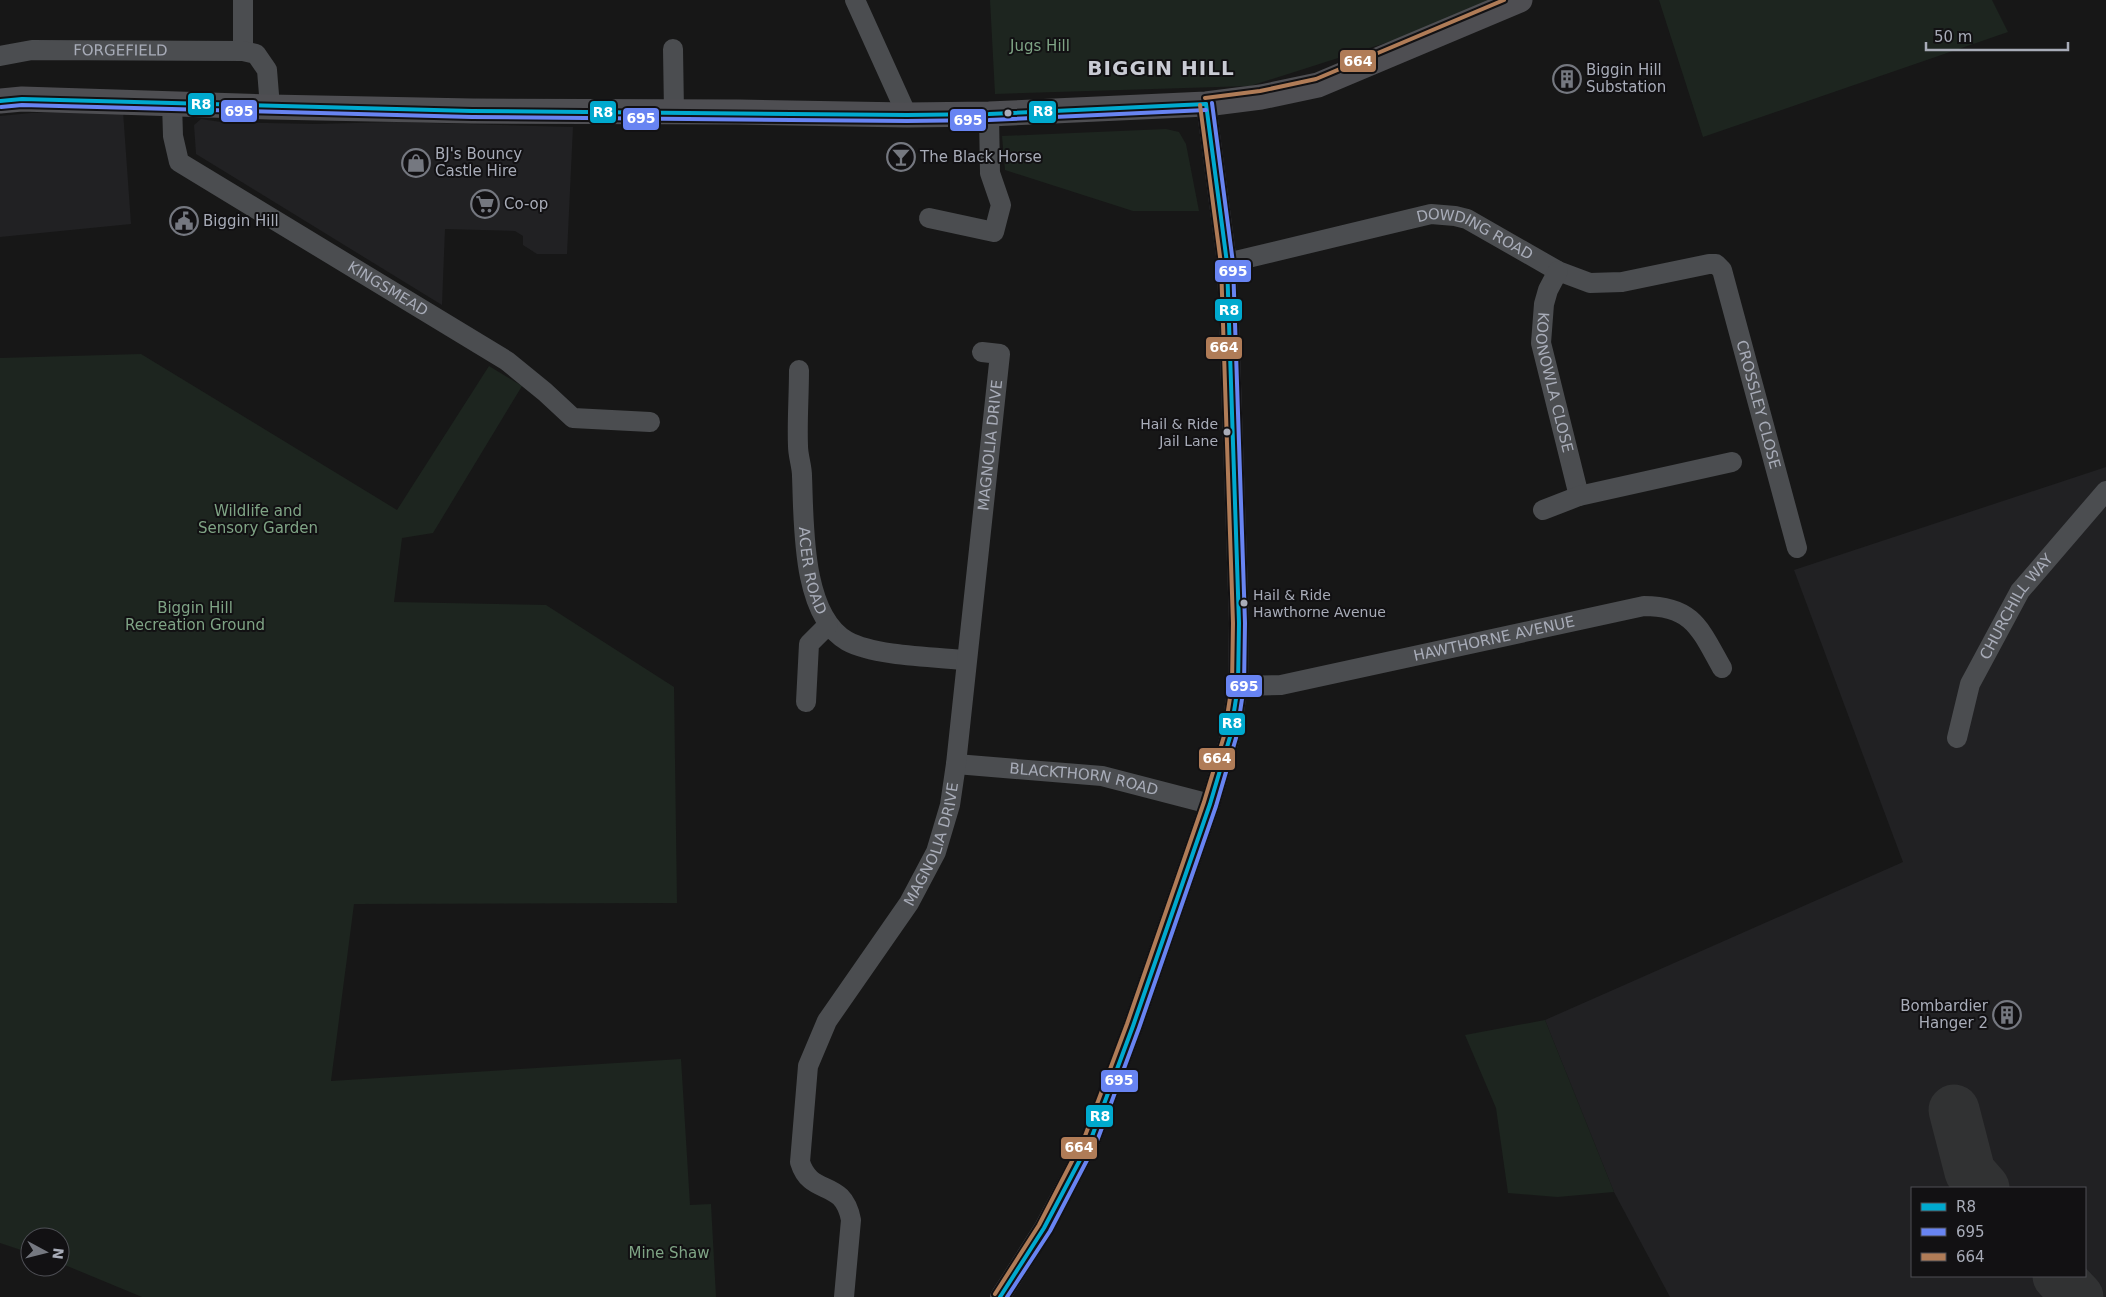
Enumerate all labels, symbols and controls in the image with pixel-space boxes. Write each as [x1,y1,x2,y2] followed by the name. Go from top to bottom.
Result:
[1926,20,2068,52] scale bar
[1934,28,1972,46] text: 50 m
[1009,37,1070,55] park label: Jugs Hill
[73,41,168,60] street label: FORGEFIELD
[1339,49,1377,73] line badge: 664
[1343,53,1373,69] text: 664
[1087,56,1235,80] district label: BIGGIN HILL
[1586,61,1666,96] place label: Biggin Hill Substation
[1552,64,1582,94] building icon: Biggin Hill Substation
[187,92,215,116] line badge: R8
[191,96,211,112] text: R8
[220,99,258,123] line badge: 695
[589,100,617,124] line badge: R8
[1028,100,1057,124] line badge: R8
[224,103,254,119] text: 695
[1033,103,1053,119] text: R8
[593,104,613,120] text: R8
[622,107,660,131] line badge: 695
[949,108,987,132] line badge: 695
[1003,108,1013,118] unlabelled marker
[626,110,656,126] text: 695
[953,112,983,128] text: 695
[886,142,916,172] bar icon: The Black Horse
[435,145,522,180] place label: BJ's Bouncy Castle Hire
[401,148,431,178] shop icon: BJ's Bouncy Castle Hire
[919,148,1042,166] place label: The Black Horse
[470,189,500,219] supermarket icon: Co-op
[504,195,548,213] place label: Co-op
[1415,205,1536,264] street label: DOWDING ROAD
[169,206,199,236] public building icon: Biggin Hill
[203,212,279,230] place label: Biggin Hill
[344,257,431,320] street label: KINGSMEAD
[1214,259,1252,283] line badge: 695
[1218,263,1248,279] text: 695
[1214,298,1243,322] line badge: R8
[1219,302,1239,318] text: R8
[1532,312,1577,454] street label: KOONOWLA CLOSE
[1205,336,1243,360] line badge: 664
[1732,338,1784,471] street label: CROSSLEY CLOSE
[1209,339,1239,355] text: 664
[974,379,1006,512] street label: MAGNOLIA DRIVE
[1140,416,1218,449] place label: Hail & Ride Jail Lane
[1222,427,1232,437] marker: Hail & Ride Jail Lane
[198,502,318,537] park label: Wildlife and Sensory Garden
[795,526,830,617] street label: ACER ROAD
[1976,550,2057,663] street label: CHURCHILL WAY
[1253,587,1386,620] place label: Hail & Ride Hawthorne Avenue
[1239,598,1249,608] marker: Hail & Ride Hawthorne Avenue
[125,599,265,634] park label: Biggin Hill Recreation Ground
[1412,612,1576,665] street label: HAWTHORNE AVENUE
[1225,674,1263,698] line badge: 695
[1229,678,1259,694] text: 695
[1218,712,1246,736] line badge: R8
[1222,715,1242,731] text: R8
[1198,747,1236,771] line badge: 664
[1202,750,1232,766] text: 664
[1009,759,1160,799] street label: BLACKTHORN ROAD
[900,781,962,909] street label: MAGNOLIA DRIVE
[1900,997,1989,1032] place label: Bombardier Hanger 2
[1992,1000,2022,1030] building icon: Bombardier Hanger 2
[1100,1069,1139,1093] line badge: 695
[1104,1072,1134,1088] text: 695
[1085,1104,1114,1128] line badge: R8
[1090,1108,1110,1124] text: R8
[1060,1136,1098,1160] line badge: 664
[1064,1139,1094,1155] text: 664
[1911,1187,2086,1277] legend
[1956,1198,1976,1216] text: R8
[1956,1223,1985,1241] text: 695
[20,1227,70,1277] north arrow
[628,1244,710,1262] park label: Mine Shaw
[49,1247,67,1260] text: N
[1956,1248,1985,1266] text: 664

